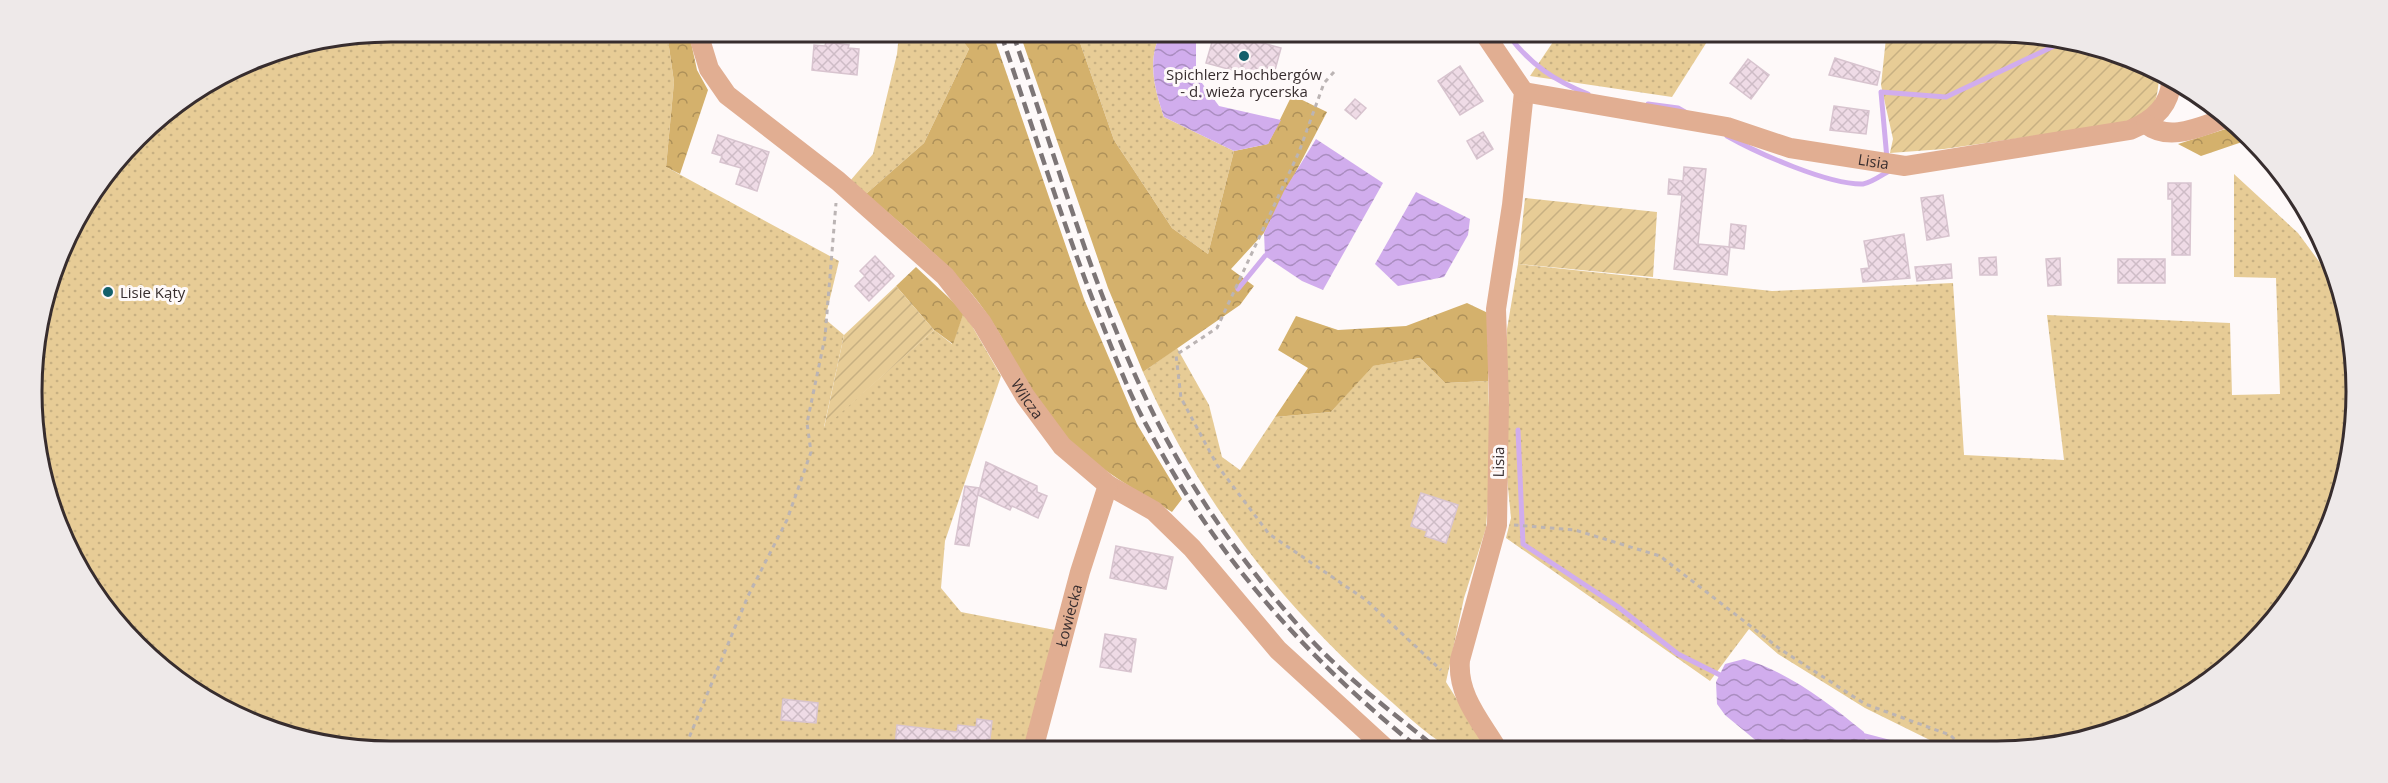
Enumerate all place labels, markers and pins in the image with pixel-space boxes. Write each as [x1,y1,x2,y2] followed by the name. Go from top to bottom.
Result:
[1237,49,1251,63] marker: Spichlerz Hochbergów - d. wieża rycerska
[1166,64,1322,101] place label: Spichlerz Hochbergów - d. wieża rycerska
[120,282,186,302] place label: Lisie Kąty
[101,285,115,299] marker: Lisie Kąty

